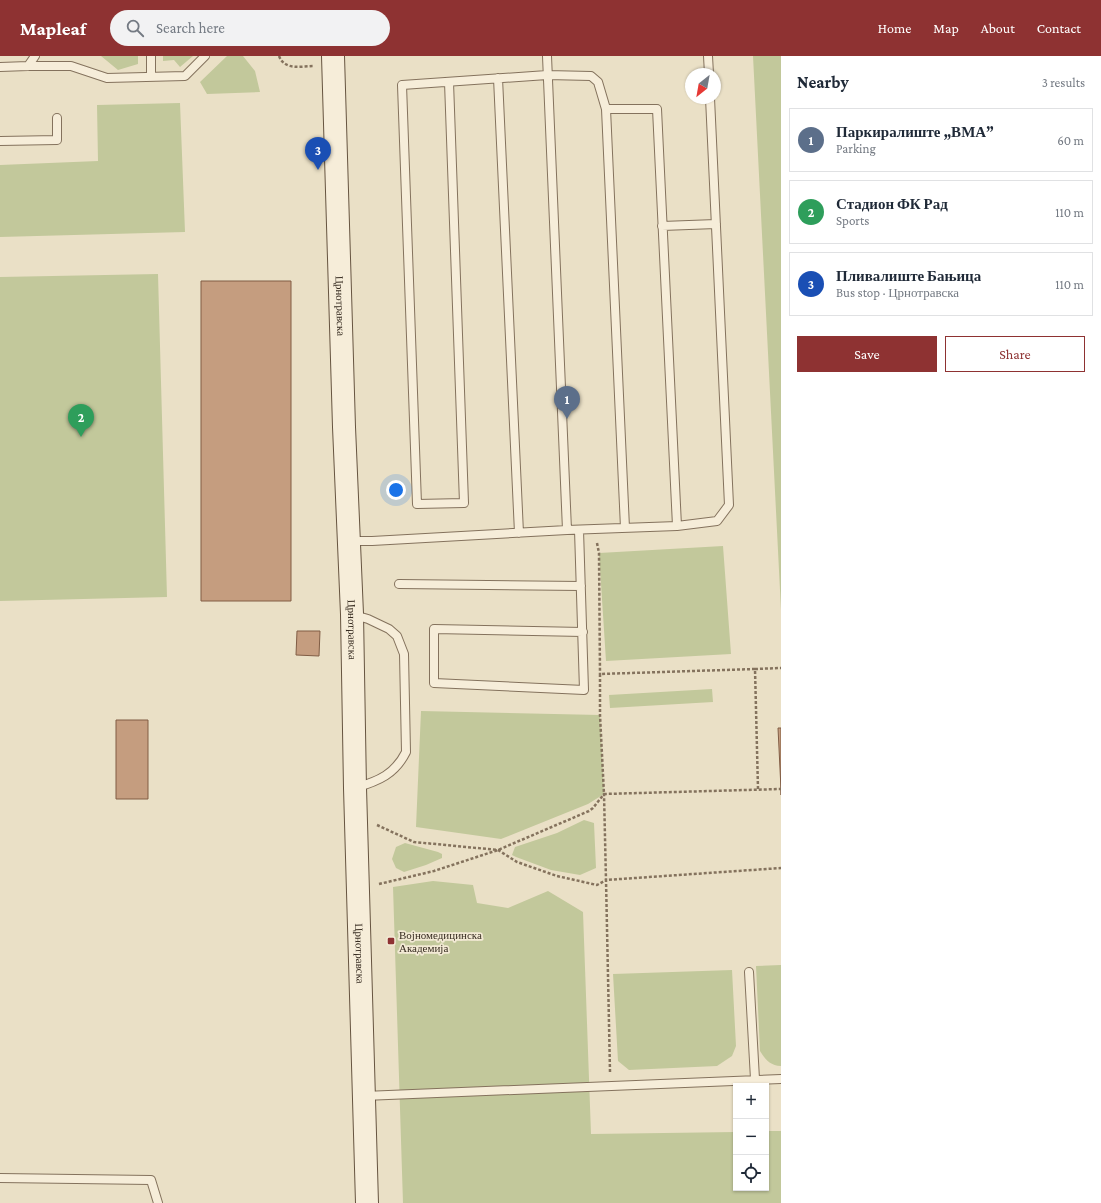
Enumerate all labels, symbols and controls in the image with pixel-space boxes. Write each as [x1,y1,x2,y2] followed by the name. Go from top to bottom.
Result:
[110,10,390,46] search box
[124,17,146,39] icon: search
[20,18,86,39] text: Mapleaf
[156,20,225,36] text: Search here
[878,20,911,36] text: Home
[933,20,959,36] text: Map
[981,20,1015,36] text: About
[1037,20,1081,36] text: Contact
[685,68,721,104] north arrow
[797,73,849,92] text: Nearby
[1042,75,1085,90] text: 3 results
[836,124,994,140] text: Паркиралиште „ВМА”
[809,133,813,148] text: 1
[1057,133,1084,148] text: 60 m
[305,137,331,170] pin: 3
[836,141,876,156] text: Parking
[836,196,948,212] text: Стадион ФК Рад
[808,205,814,220] text: 2
[1055,205,1084,220] text: 110 m
[836,213,869,228] text: Sports
[836,268,981,284] text: Пливалиште Бањица
[334,276,347,336] street label: Црнотравска
[808,277,814,292] text: 3
[1055,277,1084,292] text: 110 m
[836,285,959,300] text: Bus stop · Црнотравска
[797,336,937,372] button: Save
[945,336,1085,372] button: Share
[554,386,580,419] pin: 1
[68,404,94,437] pin: 2
[386,480,406,500] your location
[345,599,359,660] street label: Црнотравска
[353,923,367,984] street label: Црнотравска
[399,929,482,954] place label: Војномедицинска Академија
[386,936,396,946] marker: Војномедицинска Академија
[733,1083,769,1191] map controls
[733,1083,769,1119] button: +
[733,1119,769,1155] button: −
[733,1155,769,1191] button: locate

